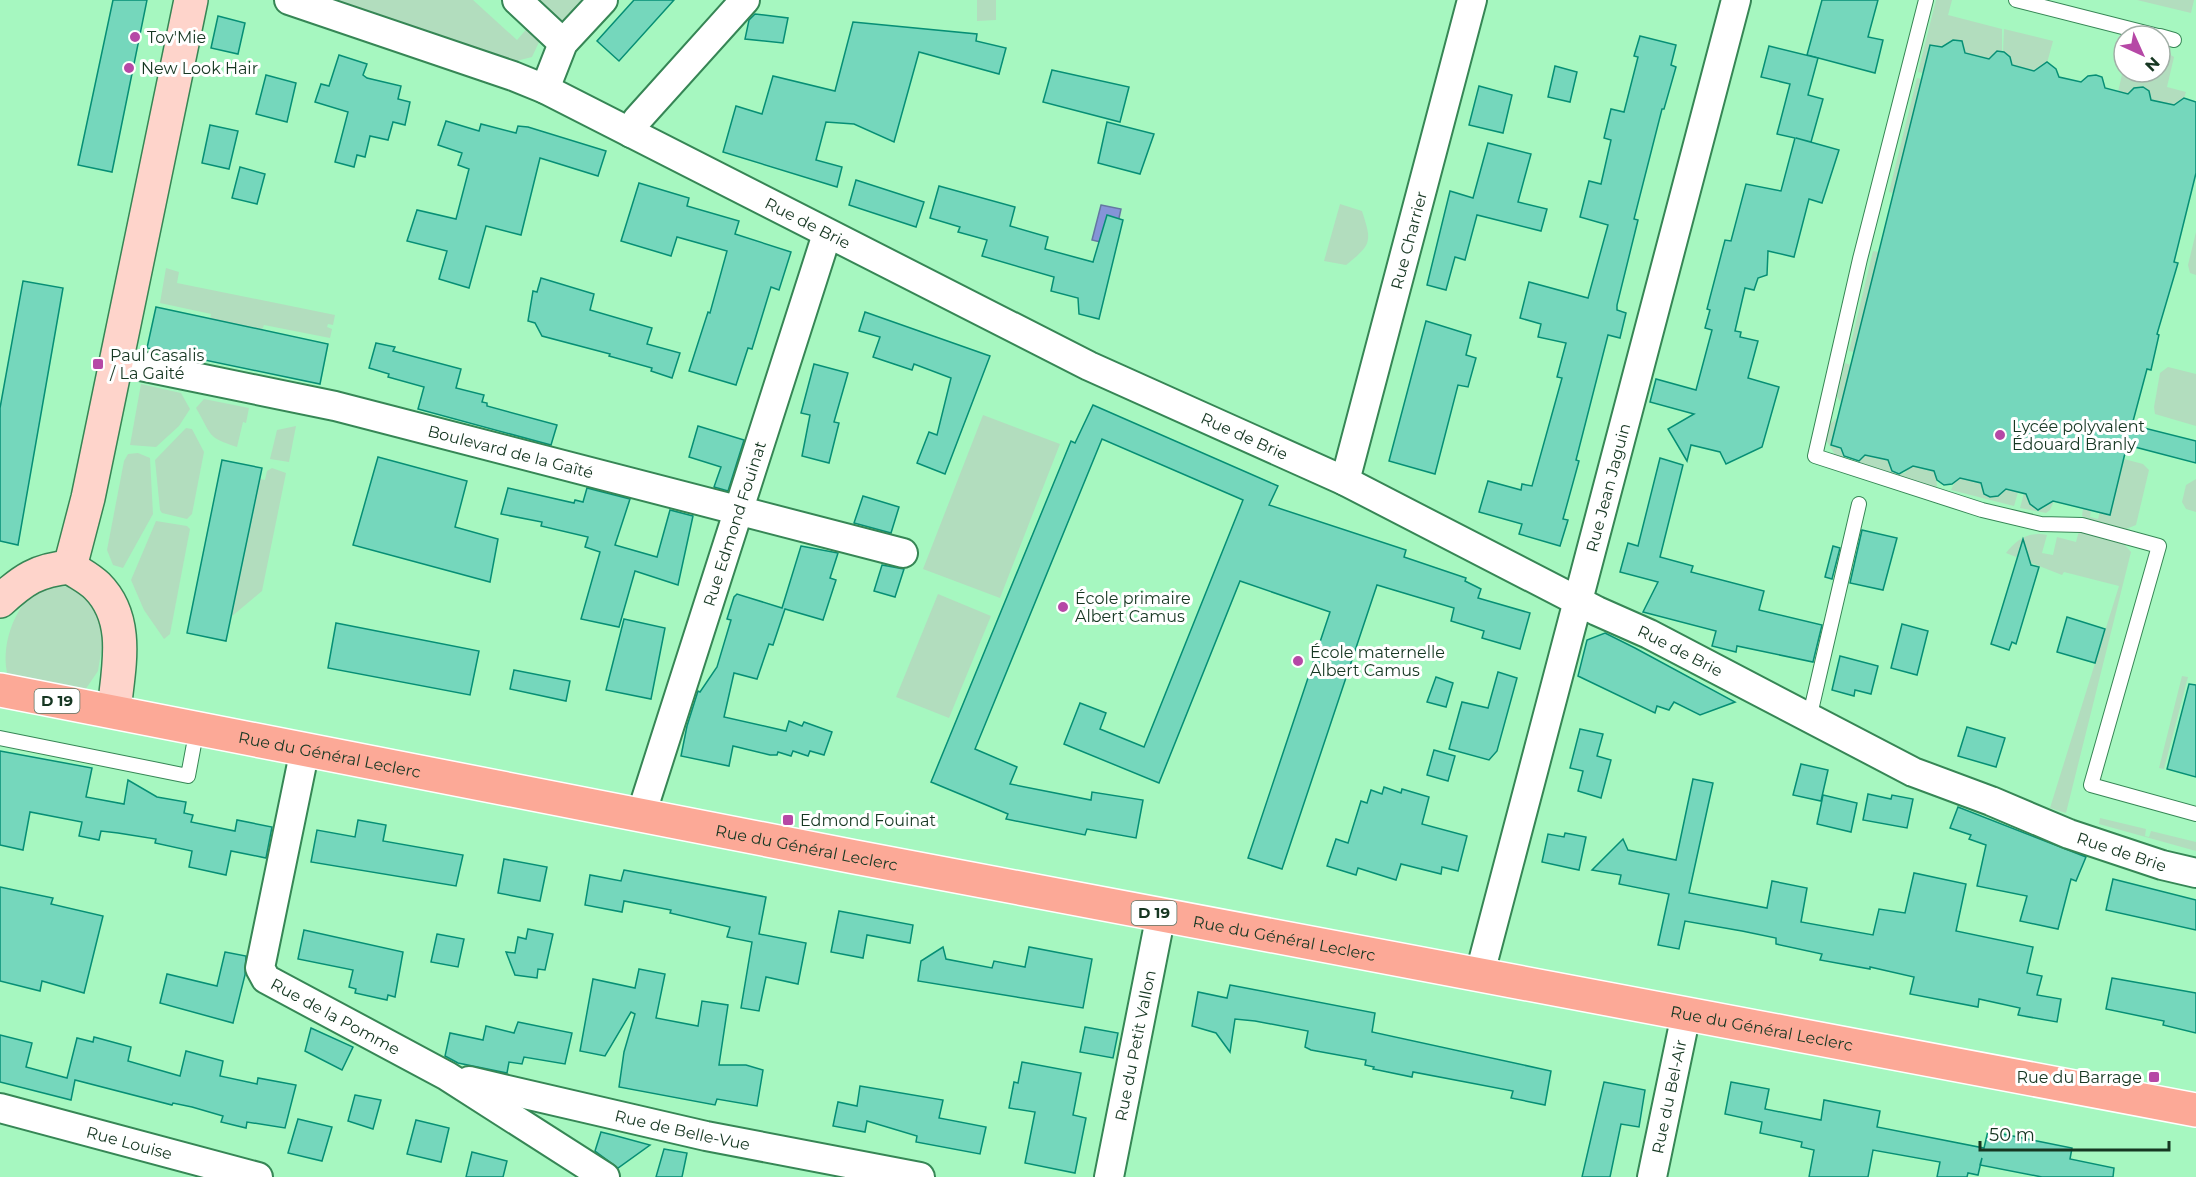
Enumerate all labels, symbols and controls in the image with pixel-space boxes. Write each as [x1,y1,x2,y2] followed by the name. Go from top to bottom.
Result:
[2112,24,2172,84] north arrow
[147,28,206,47] place label: Tov'Mie
[128,30,142,44] marker: Tov'Mie
[2141,53,2164,76] text: N
[141,59,258,78] place label: New Look Hair
[122,61,136,75] marker: New Look Hair
[1387,189,1431,292] street label: Rue Charrier
[762,194,853,253] street label: Rue de Brie
[109,346,204,383] place label: Paul Casalis / La Gaité
[91,357,105,371] marker: Paul Casalis / La Gaité
[1198,409,1291,464] street label: Rue de Brie
[2012,417,2146,454] place label: Lycée polyvalent Édouard Branly
[426,421,595,482] street label: Boulevard de la Gaîté
[1582,421,1634,554] street label: Rue Jean Jaguin
[1993,428,2007,442] marker: Lycée polyvalent Édouard Branly
[699,438,770,609] street label: Rue Edmond Fouinat
[1075,589,1191,626] place label: École primaire Albert Camus
[1056,600,1070,614] marker: École primaire Albert Camus
[1635,621,1726,681] street label: Rue de Brie
[1310,643,1445,680] place label: École maternelle Albert Camus
[1291,654,1305,668] marker: École maternelle Albert Camus
[34,689,80,713] road number: D 19
[237,728,422,782] street label: Rue du Général Leclerc
[800,811,936,830] place label: Edmond Fouinat
[781,813,795,827] marker: Edmond Fouinat
[714,821,899,875] street label: Rue du Général Leclerc
[2074,828,2169,876] street label: Rue de Brie
[1132,901,1176,925] road number: D 19
[1191,912,1377,965] street label: Rue du Général Leclerc
[1111,968,1160,1123] street label: Rue du Petit Vallon
[267,974,403,1059] street label: Rue de la Pomme
[1669,1002,1855,1055] street label: Rue du Général Leclerc
[1648,1038,1690,1156] street label: Rue du Bel-Air
[2016,1068,2142,1087] place label: Rue du Barrage
[2147,1070,2161,1084] marker: Rue du Barrage
[613,1106,752,1154] street label: Rue de Belle-Vue
[1980,1114,2169,1152] scale bar
[84,1123,174,1164] street label: Rue Louise
[1989,1124,2035,1146] text: 50 m

